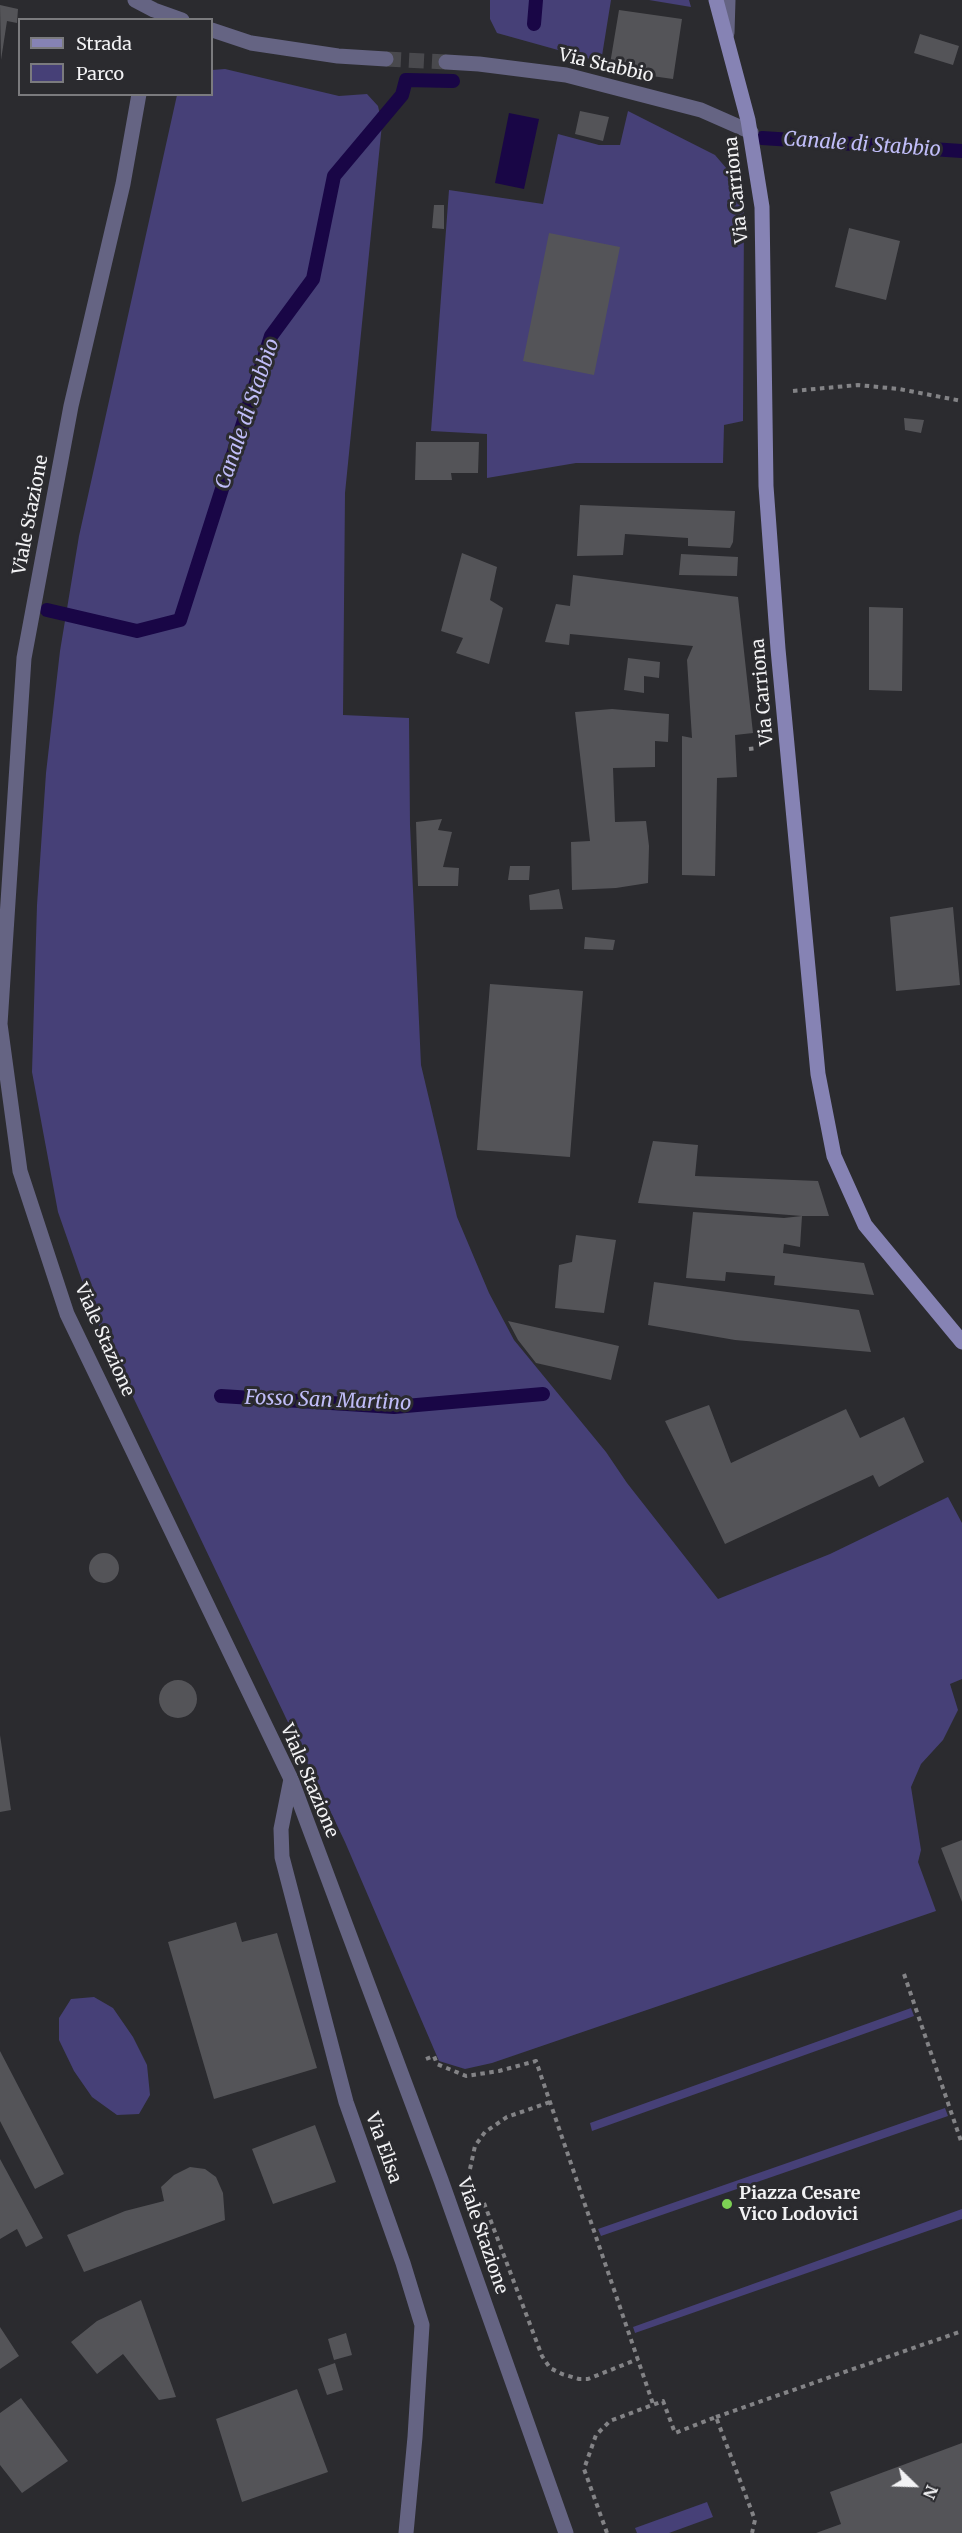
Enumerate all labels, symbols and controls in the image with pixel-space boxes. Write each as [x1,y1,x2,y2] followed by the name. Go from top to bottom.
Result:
[18,18,213,96] legend
[76,32,132,55] text: Strada
[557,45,655,87] street label: Via Stabbio
[76,62,124,85] text: Parco
[782,128,942,162] water label: Canale di Stabbio
[721,136,753,244] street label: Via Carriona
[211,335,285,493] water label: Canale di Stabbio
[9,453,53,577] street label: Viale Stazione
[748,638,778,746] street label: Via Carriona
[69,1280,139,1400] street label: Viale Stazione
[244,1386,412,1416] water label: Fosso San Martino
[275,1721,343,1841] street label: Viale Stazione
[360,2110,406,2186] street label: Via Elisa
[452,2175,512,2297] street label: Viale Stazione
[739,2183,860,2226] place label: Piazza Cesare Vico Lodovici
[720,2197,734,2211] marker: Piazza Cesare Vico Lodovici
[884,2455,944,2515] north arrow
[919,2482,942,2502] text: N

